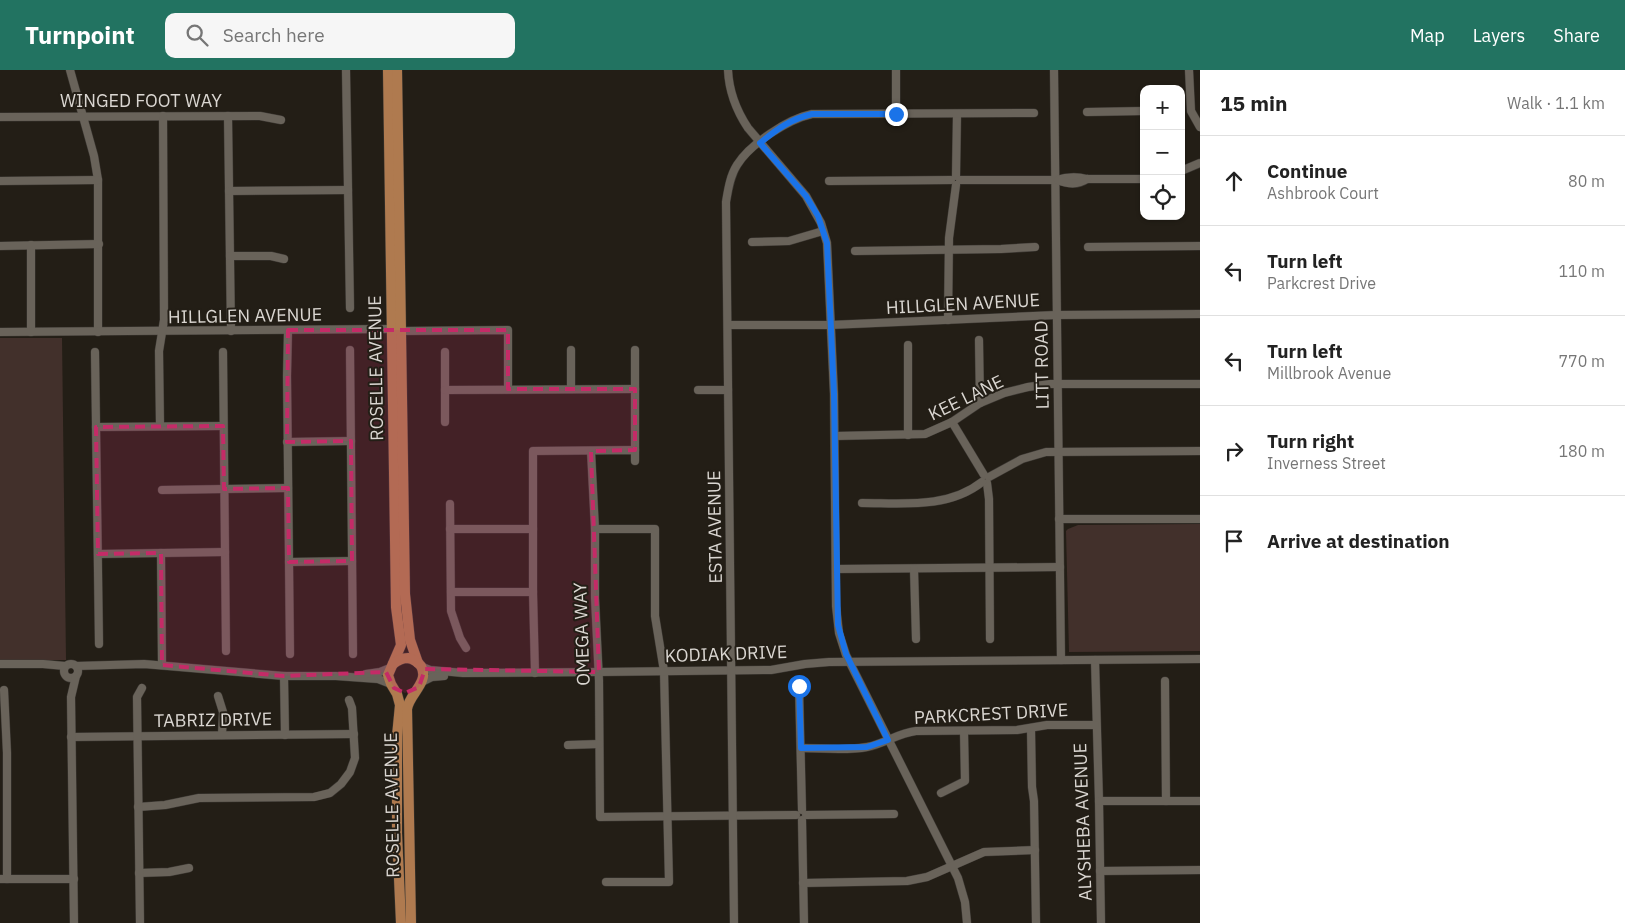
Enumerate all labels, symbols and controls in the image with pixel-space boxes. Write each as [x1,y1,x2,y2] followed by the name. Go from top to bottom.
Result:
[165,13,515,58] search box
[25,19,135,51] text: Turnpoint
[183,21,211,49] icon: search
[223,23,325,47] text: Search here
[1410,24,1445,47] text: Map
[1473,24,1525,47] text: Layers
[1553,24,1600,47] text: Share
[1140,85,1185,220] map controls
[1140,85,1185,130] button: +
[60,89,222,112] street label: WINGED FOOT WAY
[1220,89,1287,117] text: 15 min
[1507,93,1605,113] text: Walk · 1.1 km
[885,103,908,126] route end
[1140,130,1185,175] button: −
[1267,159,1347,183] text: Continue
[1220,167,1248,195] icon: ahead
[1568,171,1605,191] text: 80 m
[1140,175,1185,220] button: locate
[1267,183,1379,203] text: Ashbrook Court
[1267,249,1343,273] text: Turn left
[1220,257,1248,285] icon: left
[1558,261,1605,281] text: 110 m
[1267,273,1376,293] text: Parkcrest Drive
[885,288,1041,319] street label: HILLGLEN AVENUE
[363,295,388,441] street label: ROSELLE AVENUE
[168,303,322,328] street label: HILLGLEN AVENUE
[1029,320,1054,410] street label: LITT ROAD
[1267,339,1343,363] text: Turn left
[1220,347,1248,375] icon: left
[1558,351,1605,371] text: 770 m
[1267,363,1391,383] text: Millbrook Avenue
[924,370,1007,426] street label: KEE LANE
[1267,429,1354,453] text: Turn right
[1220,437,1248,465] icon: right
[1558,441,1605,461] text: 180 m
[1267,453,1386,473] text: Inverness Street
[702,470,727,584] street label: ESTA AVENUE
[1220,527,1248,555] icon: arrive
[1267,529,1450,553] text: Arrive at destination
[568,582,595,686] street label: OMEGA WAY
[664,640,788,667] street label: KODIAK DRIVE
[788,675,811,698] route start
[913,698,1069,729] street label: PARKCREST DRIVE
[154,707,272,732] street label: TABRIZ DRIVE
[379,732,404,878] street label: ROSELLE AVENUE
[1068,743,1097,901] street label: ALYSHEBA AVENUE

